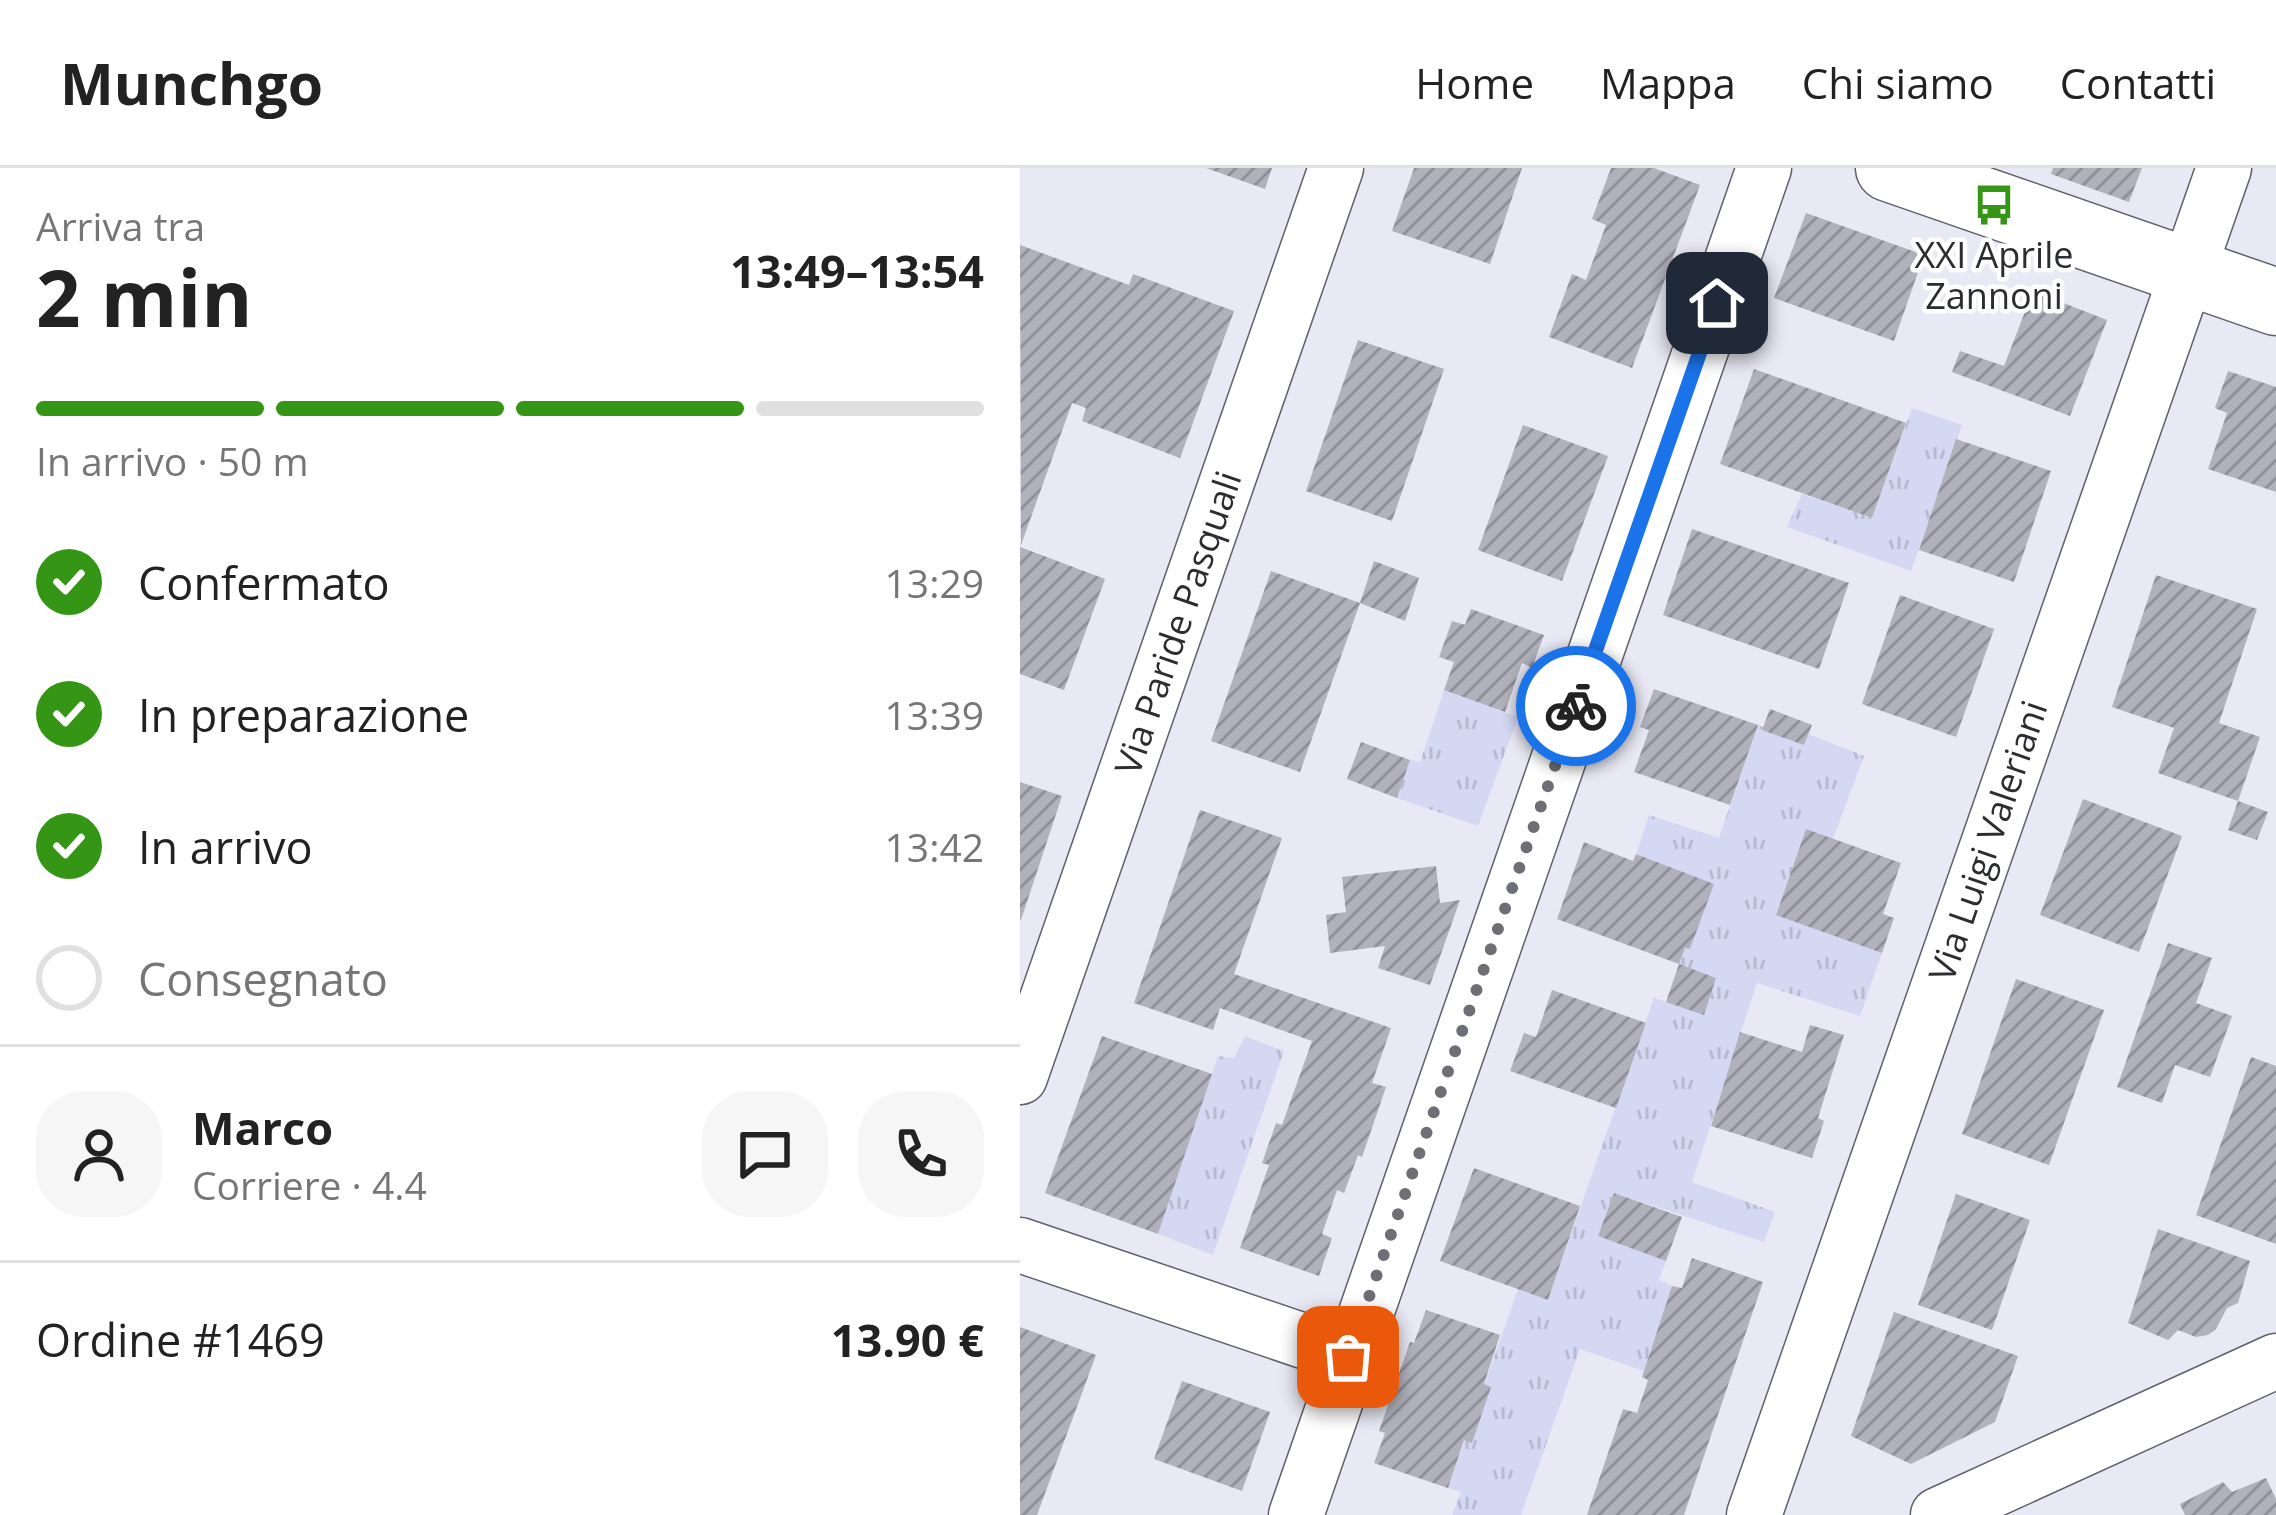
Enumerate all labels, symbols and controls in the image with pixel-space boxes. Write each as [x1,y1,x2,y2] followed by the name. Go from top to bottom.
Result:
[60,44,323,122] text: Munchgo
[1415,54,1534,111] text: Home
[1600,54,1736,111] text: Mappa
[1802,54,1994,111] text: Chi siamo
[2060,54,2216,111] text: Contatti
[1971,182,2017,228] bus stop icon: XXI Aprile Zannoni
[36,199,205,252] text: Arriva tra
[1915,230,2073,320] place label: XXI Aprile Zannoni
[730,240,984,301] text: 13:49–13:54
[36,244,253,350] text: 2 min
[1666,252,1768,354] pin
[1684,270,1750,336] icon: home
[36,434,309,487] text: In arrivo · 50 m
[1103,464,1252,781] street label: Via Paride Pasquali
[36,549,102,615] icon: check
[138,552,390,613] text: Confermato
[885,556,984,609] text: 13:29
[1516,646,1636,766] courier
[1543,673,1609,739] icon: bike
[36,681,102,747] icon: check
[138,684,469,745] text: In preparazione
[885,688,984,741] text: 13:39
[1917,694,2058,988] street label: Via Luigi Valeriani
[36,813,102,879] icon: check
[138,816,313,877] text: In arrivo
[885,820,984,873] text: 13:42
[138,948,388,1009] text: Consegnato
[36,1091,162,1217] button: person
[702,1091,828,1217] button: chat
[858,1091,984,1217] button: phone
[192,1097,333,1158] text: Marco
[192,1158,427,1211] text: Corriere · 4.4
[1297,1306,1399,1408] pin
[36,1309,325,1370] text: Ordine #1469
[831,1309,984,1370] text: 13.90 €
[1315,1324,1381,1390] icon: bag

